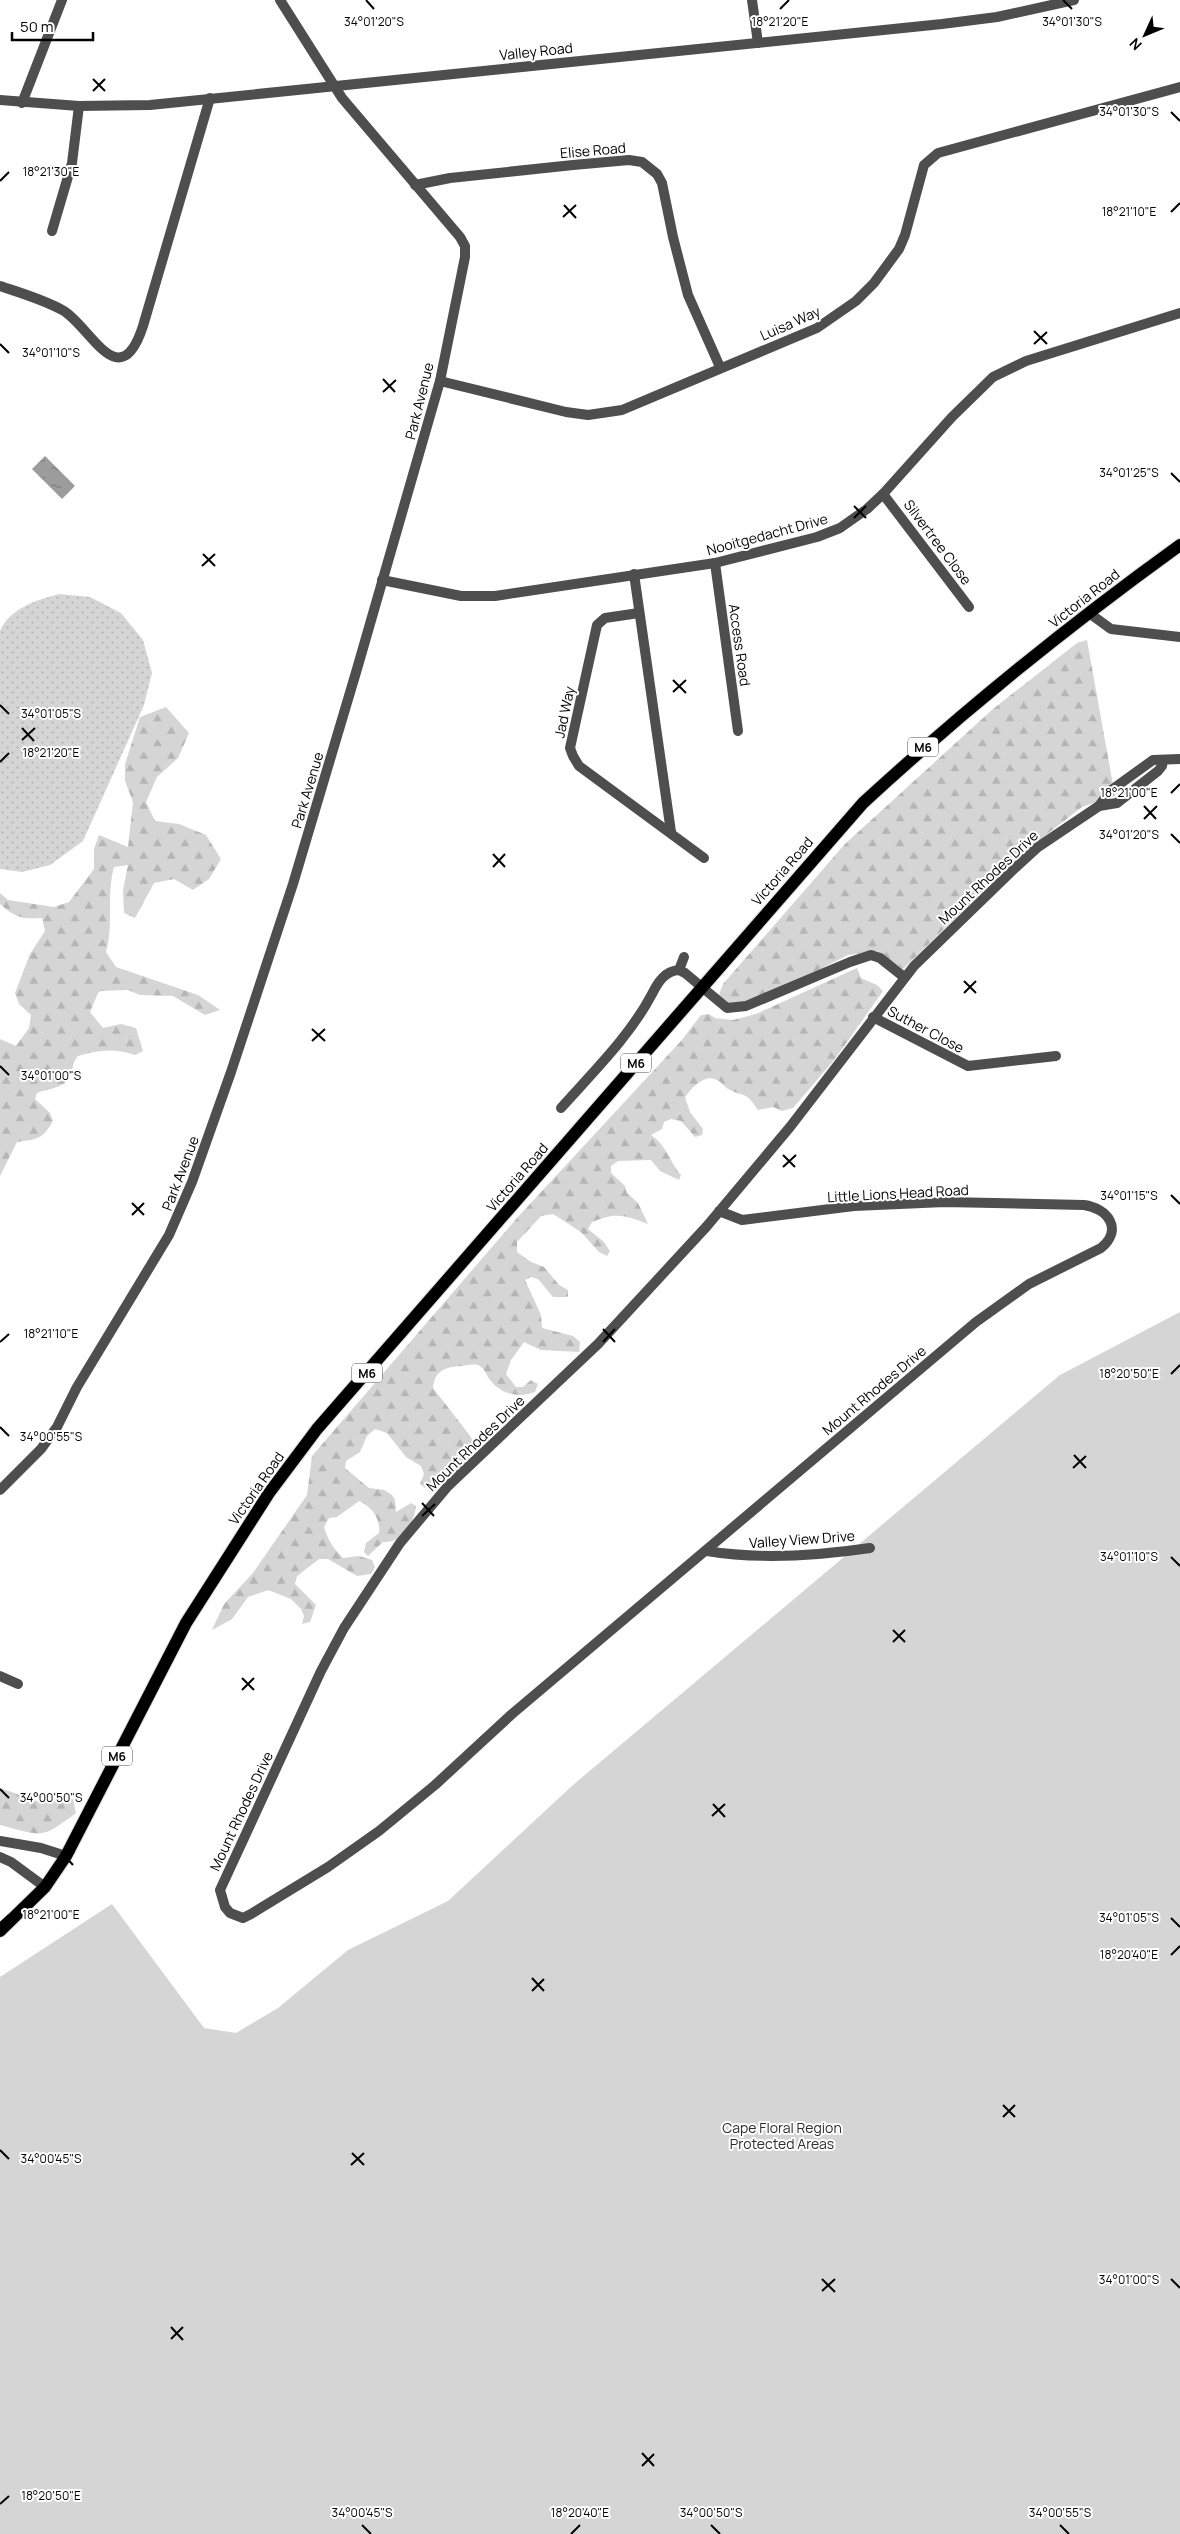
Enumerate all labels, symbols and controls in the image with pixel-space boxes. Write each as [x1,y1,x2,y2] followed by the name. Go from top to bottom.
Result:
[12,10,94,42] scale bar
[1120,10,1170,60] north arrow
[344,13,404,30] text: 34°01'20"S
[752,13,809,30] text: 18°21'20"E
[1042,13,1102,30] text: 34°01'30"S
[20,16,54,37] text: 50 m
[1125,34,1146,55] text: N
[498,38,574,64] street label: Valley Road
[1099,103,1159,120] text: 34°01'30"S
[559,138,627,162] street label: Elise Road
[23,163,79,180] text: 18°21'30"E
[1102,203,1156,220] text: 18°21'10"E
[757,301,824,345] street label: Luisa Way
[22,344,80,361] text: 34°01'10"S
[400,361,438,441] street label: Park Avenue
[1099,464,1159,481] text: 34°01'25"S
[900,496,976,588] street label: Silvertree Close
[704,509,830,559] street label: Nooitgedacht Drive
[1045,564,1123,632] street label: Victoria Road
[725,603,755,687] street label: Access Road
[549,684,579,740] street label: Jad Way
[21,705,81,722] text: 34°01'05"S
[908,738,938,756] road number: M6
[23,744,80,761] text: 18°21'20"E
[286,750,328,830] street label: Park Avenue
[1100,784,1158,801] text: 18°21'00"E
[934,826,1042,928] street label: Mount Rhodes Drive
[1099,826,1159,843] text: 34°01'20"S
[747,833,817,909] street label: Victoria Road
[884,1001,968,1057] street label: Suther Close
[621,1054,651,1072] road number: M6
[21,1067,81,1084] text: 34°01'00"S
[157,1133,203,1213] street label: Park Avenue
[482,1139,552,1215] street label: Victoria Road
[827,1180,969,1206] street label: Little Lions Head Road
[1100,1187,1158,1204] text: 34°01'15"S
[24,1325,78,1342] text: 18°21'10"E
[818,1341,930,1439] street label: Mount Rhodes Drive
[352,1364,382,1382] road number: M6
[1099,1365,1159,1382] text: 18°20'50"E
[422,1391,528,1495] street label: Mount Rhodes Drive
[20,1428,82,1445] text: 34°00'55"S
[224,1448,288,1528] street label: Victoria Road
[748,1526,856,1552] street label: Valley View Drive
[1100,1548,1158,1565] text: 34°01'10"S
[102,1746,132,1765] road number: M6
[205,1748,277,1874] street label: Mount Rhodes Drive
[20,1789,82,1806] text: 34°00'50"S
[22,1906,80,1923] text: 18°21'00"E
[1099,1909,1159,1926] text: 34°01'05"S
[1100,1946,1158,1963] text: 18°20'40"E
[722,2118,842,2153] park label: Cape Floral Region Protected Areas
[21,2150,81,2167] text: 34°00'45"S
[1099,2271,1159,2288] text: 34°01'00"S
[21,2487,81,2504] text: 18°20'50"E
[332,2504,392,2521] text: 34°00'45"S
[551,2504,609,2521] text: 18°20'40"E
[680,2504,742,2521] text: 34°00'50"S
[1029,2504,1091,2521] text: 34°00'55"S

